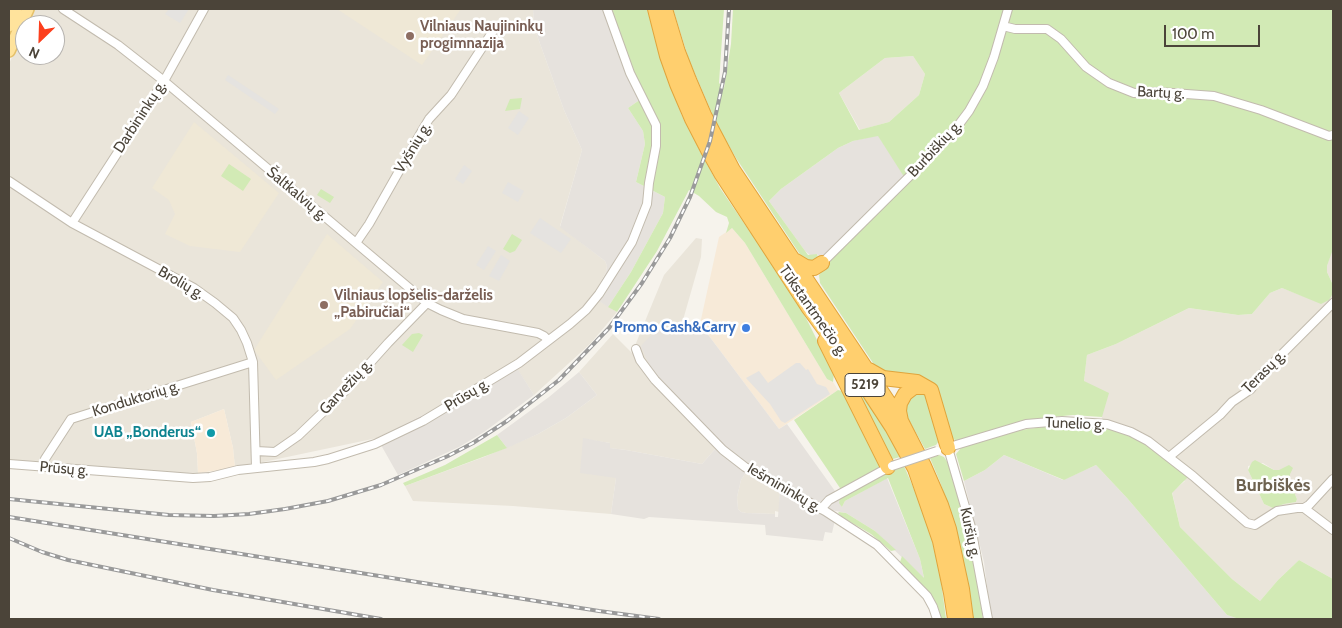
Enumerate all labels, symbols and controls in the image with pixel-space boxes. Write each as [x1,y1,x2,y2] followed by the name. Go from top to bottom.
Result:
[15,15,65,65] north arrow
[1167,15,1263,47] scale bar
[420,18,543,53] place label: Vilniaus Naujininkų progimnazija
[1172,25,1214,43] text: 100 m
[404,30,416,42] marker: Vilniaus Naujininkų progimnazija
[26,43,42,63] text: N
[110,77,170,157] street label: Darbininkų g.
[1137,83,1185,103] street label: Bartų g.
[904,117,966,181] street label: Burbiškių g.
[391,119,435,177] street label: Vyšnių g.
[263,163,331,225] street label: Šaltkalvių g.
[775,262,851,360] street label: Tūkstantmečio g.
[155,263,207,303] street label: Brolių g.
[334,287,493,322] place label: Vilniaus lopšelis-darželis „Pabiručiai“
[318,299,330,311] marker: Vilniaus lopšelis-darželis „Pabiručiai“
[614,319,736,337] place label: Promo Cash&Carry
[740,322,752,334] marker: Promo Cash&Carry
[1238,346,1290,398] street label: Terasų g.
[316,356,376,418] street label: Garvežių g.
[845,374,885,396] road number: 5219
[441,375,493,415] street label: Prūsų g.
[90,377,182,421] street label: Konduktorių g.
[1045,414,1105,434] street label: Tunelio g.
[94,424,201,442] place label: UAB „Bonderus“
[205,427,217,439] marker: UAB „Bonderus“
[39,458,89,480] street label: Prūsų g.
[744,460,824,516] street label: Iešmininkų g.
[1236,475,1310,497] district label: Burbiškės
[956,506,984,560] street label: Kuršių g.

